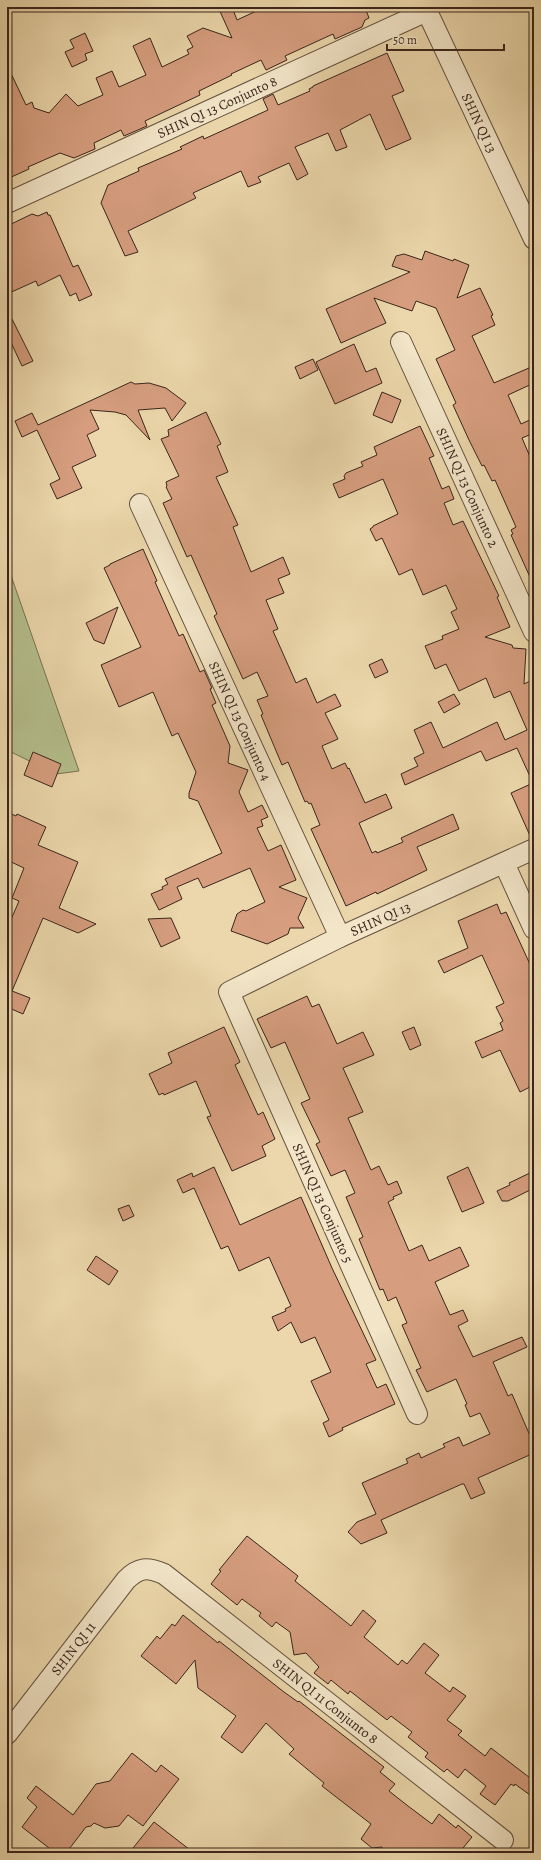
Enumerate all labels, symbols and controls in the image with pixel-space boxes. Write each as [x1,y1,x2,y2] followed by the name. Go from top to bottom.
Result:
[387,26,504,52] scale bar
[393,32,417,48] text: 50 m
[154,72,281,143] street label: SHIN QI 13 Conjunto 8
[457,90,501,156] street label: SHIN QI 13
[432,425,503,551] street label: SHIN QI 13 Conjunto 2
[204,658,276,784] street label: SHIN QI 13 Conjunto 4
[347,897,414,941] street label: SHIN QI 13
[288,1140,357,1266] street label: SHIN QI 13 Conjunto 5
[47,1618,100,1680] street label: SHIN QI 11
[269,1654,382,1749] street label: SHIN QI 11 Conjunto 8

